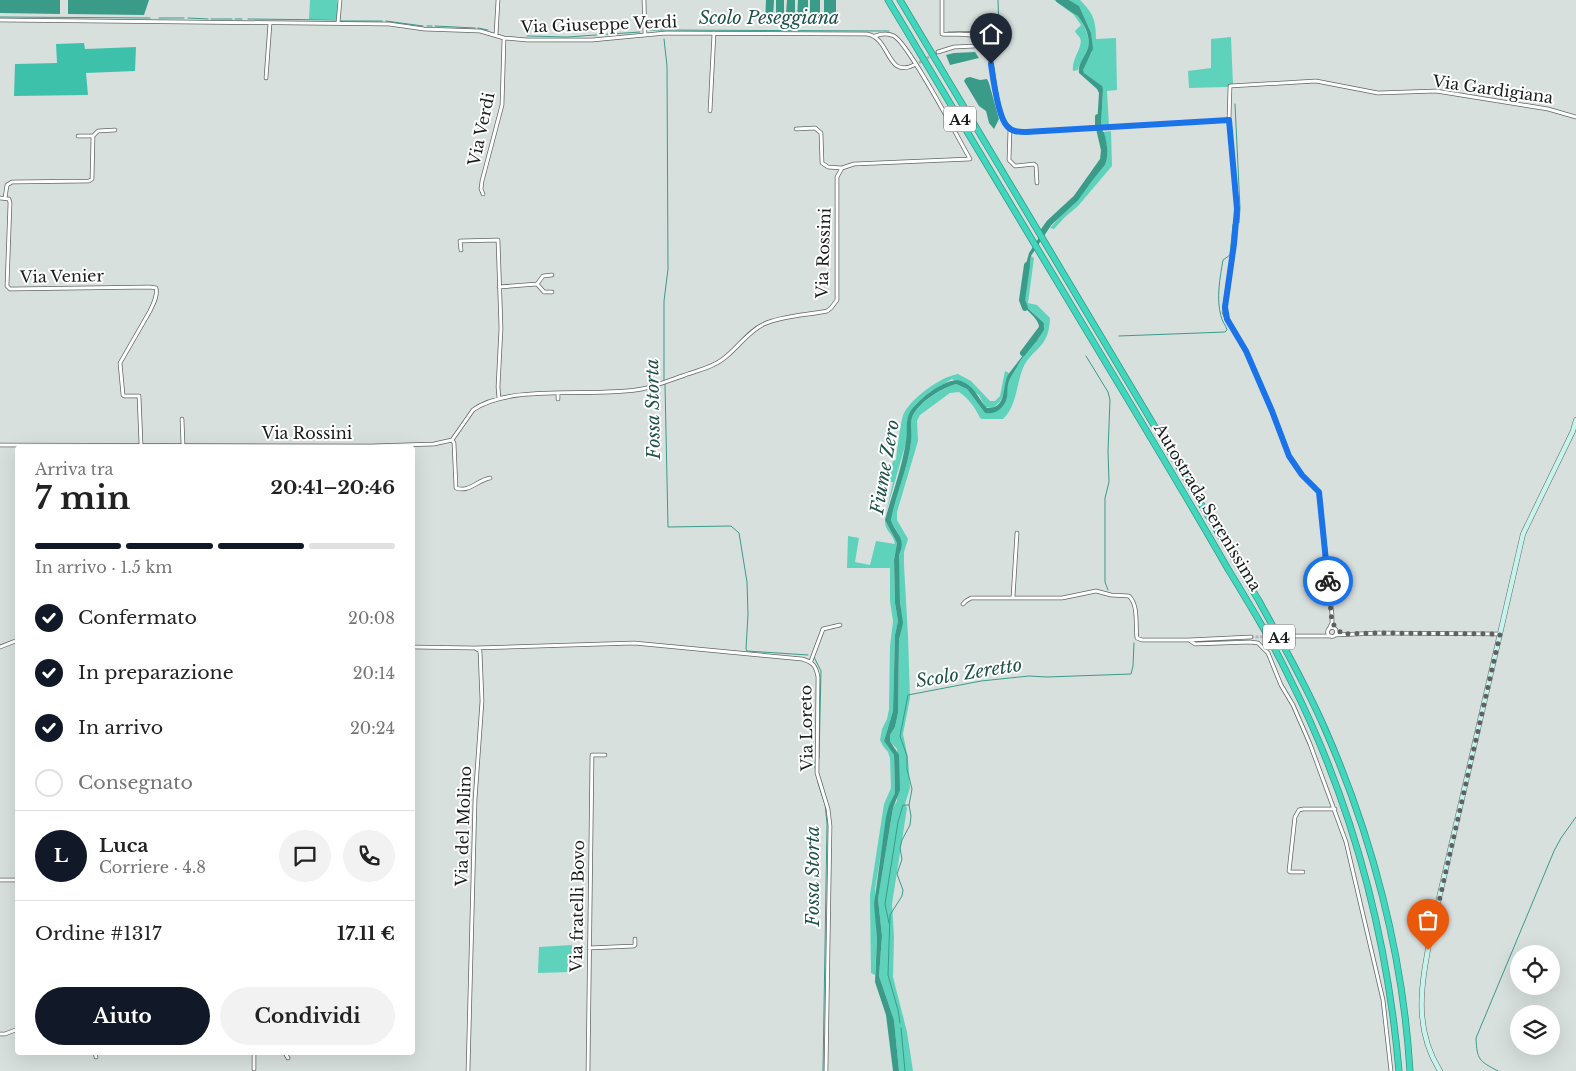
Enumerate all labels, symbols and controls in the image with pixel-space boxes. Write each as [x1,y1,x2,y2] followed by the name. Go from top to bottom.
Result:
[699,7,839,29] water label: Scolo Peseggiana
[519,11,678,37] street label: Via Giuseppe Verdi
[970,13,1012,64] pin
[977,20,1005,48] icon: home
[1430,71,1555,107] street label: Via Gardigiana
[463,90,499,169] street label: Via Verdi
[944,106,976,132] road number: A4
[811,207,835,300] street label: Via Rossini
[19,265,105,287] street label: Via Venier
[641,358,665,461] water label: Fossa Storta
[866,418,904,517] water label: Fiume Zero
[1150,419,1266,594] street label: Autostrada Serenissima
[261,423,353,443] street label: Via Rossini
[35,459,113,479] text: Arriva tra
[271,476,395,499] text: 20:41–20:46
[35,478,130,518] text: 7 min
[1303,556,1353,606] courier
[35,557,172,577] text: In arrivo · 1.5 km
[1314,567,1342,595] icon: bike
[35,604,63,632] icon: check
[78,606,197,629] text: Confermato
[348,608,395,628] text: 20:08
[1263,624,1295,650] road number: A4
[914,654,1024,692] water label: Scolo Zeretto
[35,659,63,687] icon: check
[78,661,234,684] text: In preparazione
[353,663,395,683] text: 20:14
[795,685,817,772] street label: Via Loreto
[35,714,63,742] icon: check
[78,716,163,739] text: In arrivo
[350,718,395,738] text: 20:24
[451,765,475,888] street label: Via del Molino
[78,771,193,794] text: Consegnato
[802,826,824,927] water label: Fossa Storta
[279,830,331,882] button: chat
[343,830,395,882] button: phone
[99,834,148,857] text: Luca
[566,840,588,973] street label: Via fratelli Bovo
[54,844,68,867] text: L
[99,857,206,877] text: Corriere · 4.8
[1407,899,1449,950] pin
[1414,906,1442,934] icon: bag
[35,922,161,945] text: Ordine #1317
[337,922,395,945] text: 17.11 €
[1510,945,1560,1055] map controls
[1510,945,1560,995] button: locate
[35,987,210,1045] button: Aiuto
[220,987,395,1045] button: Condividi
[1510,1005,1560,1055] button: layers

